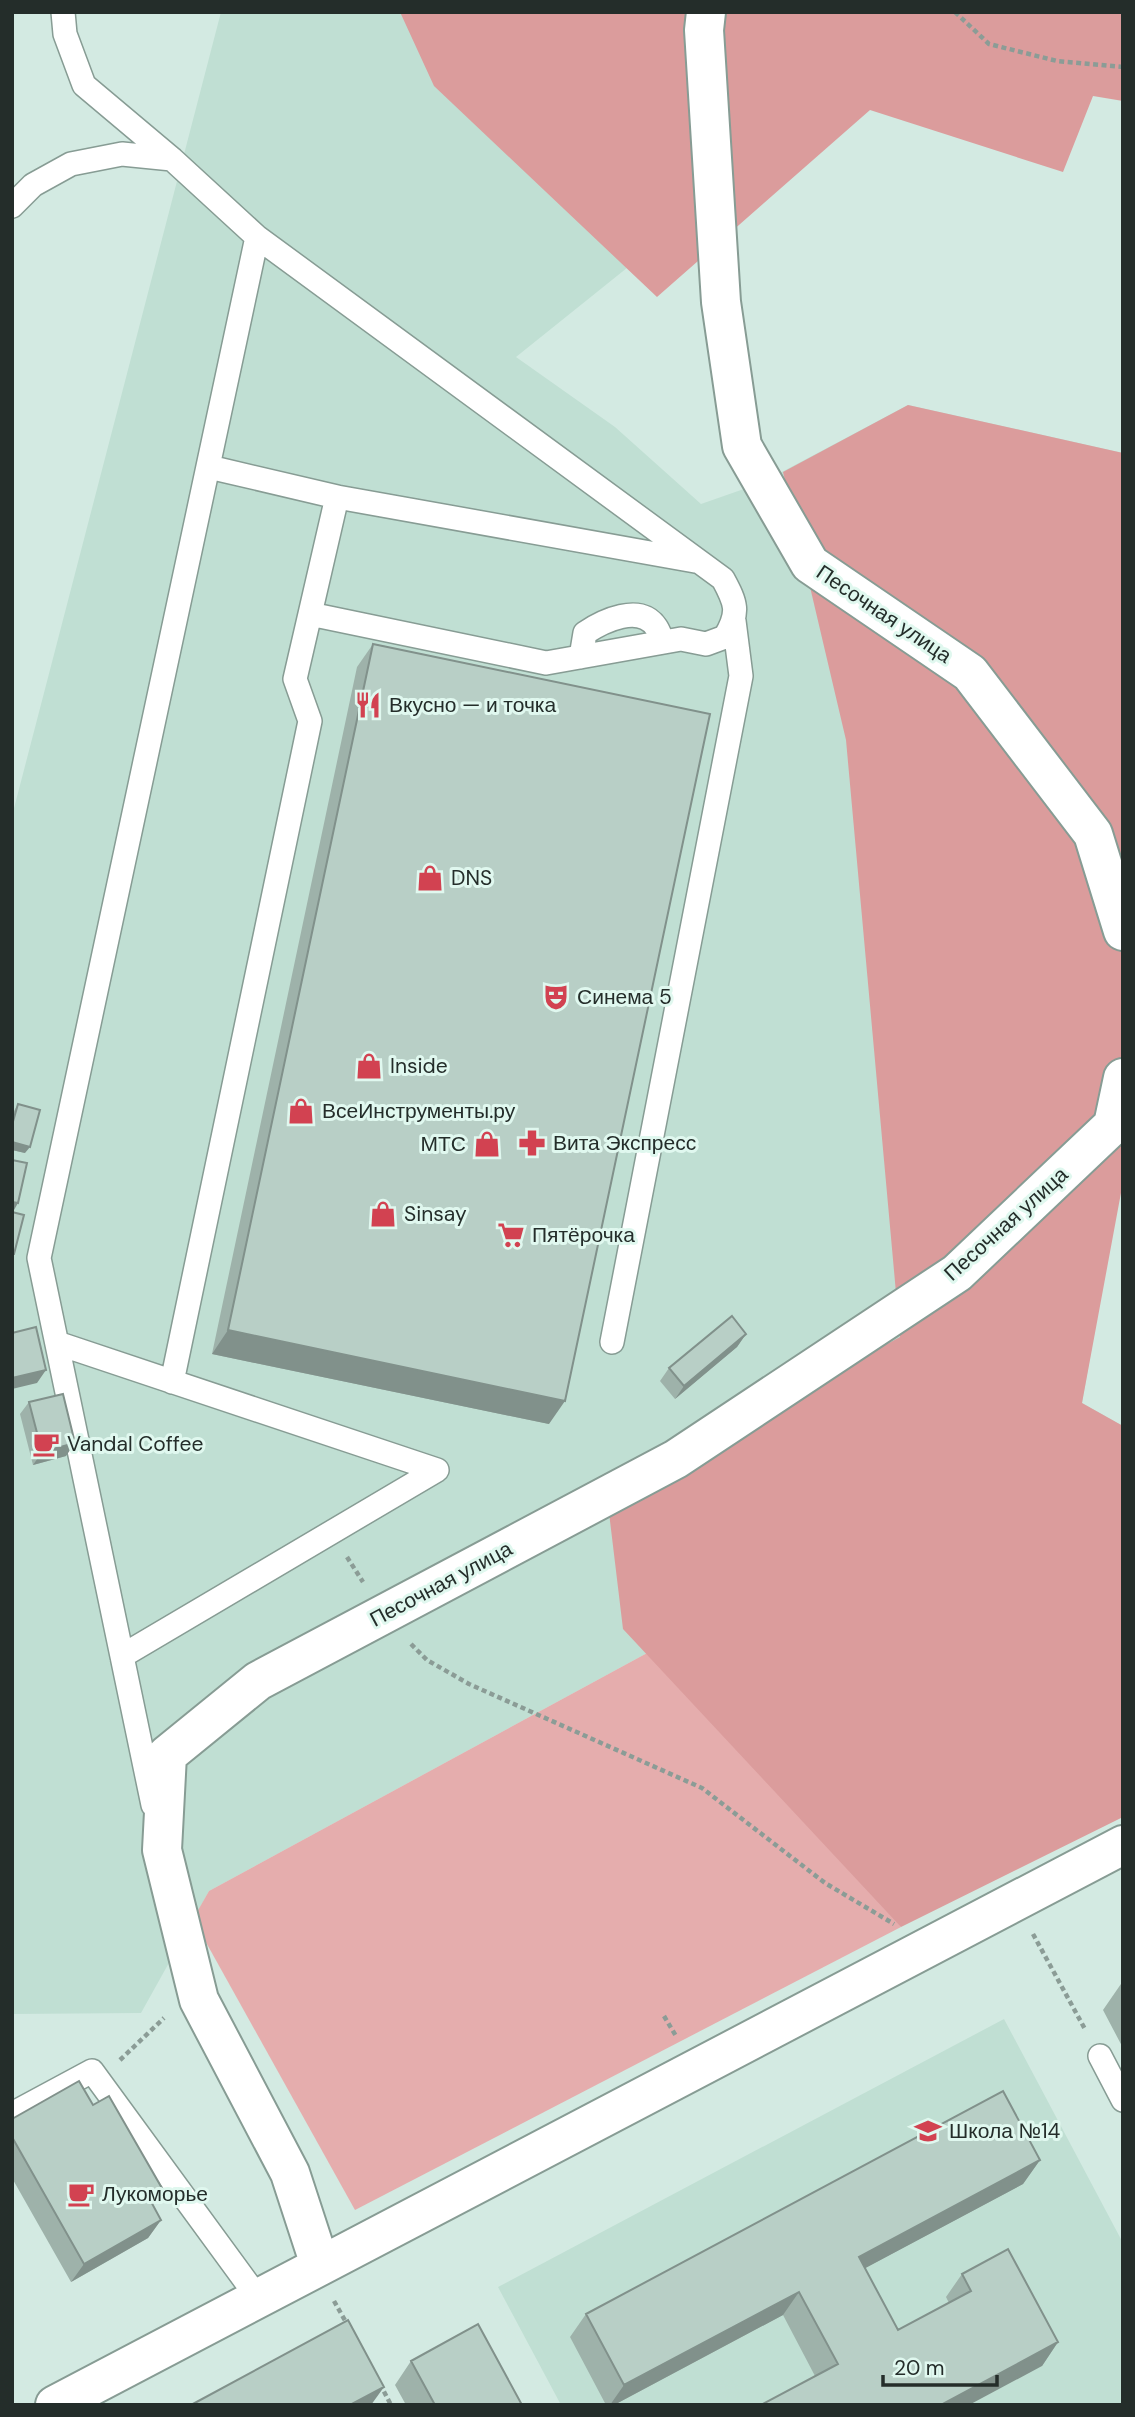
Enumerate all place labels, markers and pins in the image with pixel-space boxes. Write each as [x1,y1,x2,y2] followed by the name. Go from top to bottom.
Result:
[353,690,383,720] restaurant icon: Вкусно — и точка
[389,691,556,719] place label: Вкусно — и точка
[415,863,445,893] shop icon: DNS
[451,864,492,892] place label: DNS
[541,982,571,1012] theatre icon: Синема 5
[577,983,672,1011] place label: Синема 5
[354,1051,384,1081] shop icon: Inside
[390,1052,448,1080] place label: Inside
[286,1096,316,1126] shop icon: ВсеИнструменты.ру
[322,1097,516,1125] place label: ВсеИнструменты.ру
[517,1128,547,1158] pharmacy icon: Вита Экспресс
[472,1129,502,1159] shop icon: МТС
[553,1129,696,1157] place label: Вита Экспресс
[421,1130,466,1158] place label: МТС
[368,1199,398,1229] shop icon: Sinsay
[404,1200,467,1228] place label: Sinsay
[496,1220,526,1250] supermarket icon: Пятёрочка
[532,1221,635,1249] place label: Пятёрочка
[31,1429,61,1459] cafe icon: Vandal Coffee
[67,1430,204,1458] place label: Vandal Coffee
[913,2116,943,2146] school or university icon: Школа №14
[949,2117,1060,2145] place label: Школа №14
[66,2179,96,2209] cafe icon: Лукоморье
[102,2180,208,2208] place label: Лукоморье

